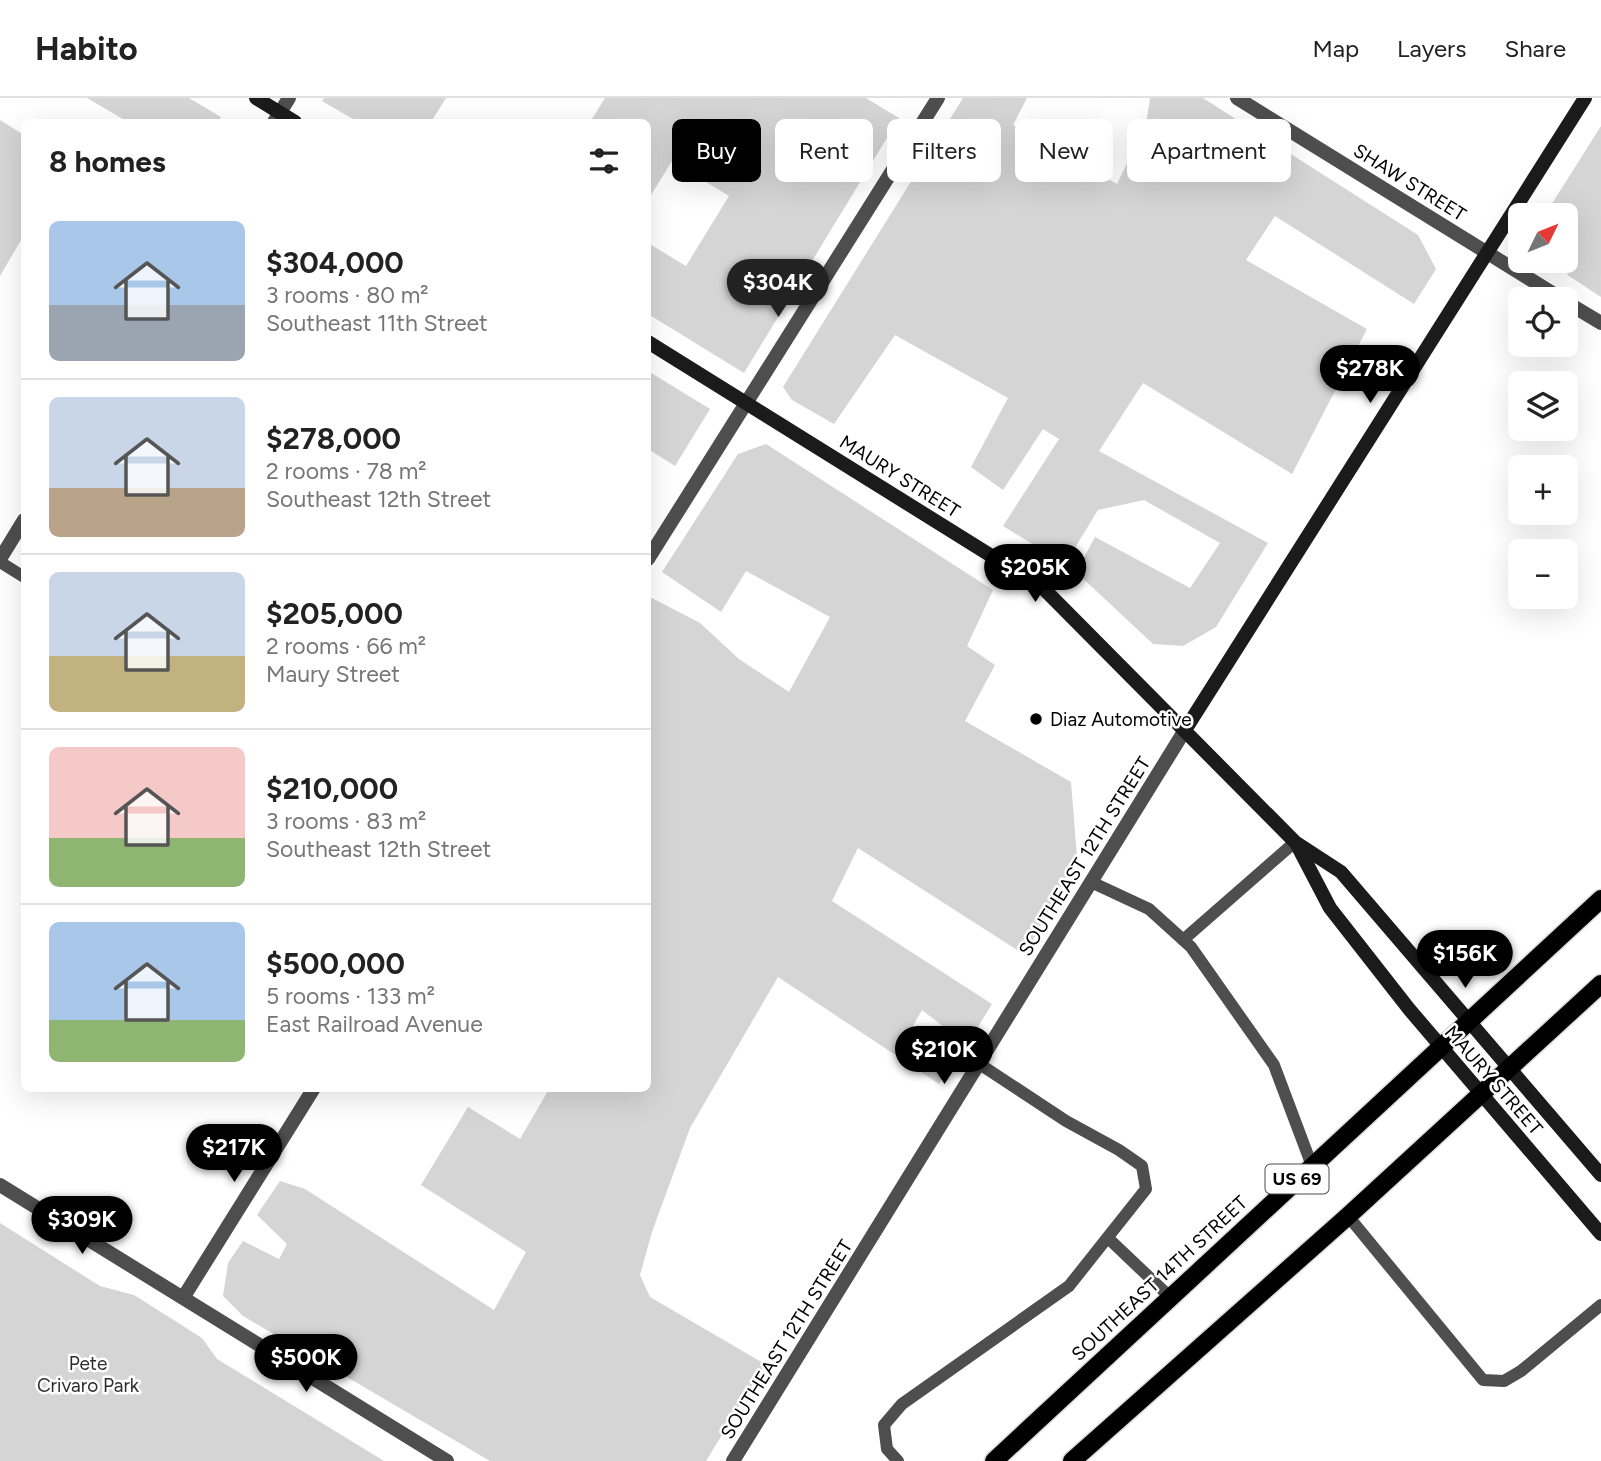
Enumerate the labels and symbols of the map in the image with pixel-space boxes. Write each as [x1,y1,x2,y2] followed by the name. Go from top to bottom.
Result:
[1349,139,1471,226] street label: SHAW STREET
[1508,203,1578,273] north arrow
[729,260,827,319] pin: $304K
[1321,345,1419,405] pin: $278K
[835,430,965,523] street label: MAURY STREET
[986,545,1084,604] pin: $205K
[1050,708,1192,731] place label: Diaz Automotive
[1028,711,1044,727] marker: Diaz Automotive
[1014,752,1155,960] street label: SOUTHEAST 12TH STREET
[1416,930,1514,990] pin: $156K
[1440,1021,1548,1140] street label: MAURY STREET
[895,1026,993,1086] pin: $210K
[185,1124,283,1184] pin: $217K
[1266,1164,1328,1194] road number: US 69
[1067,1191,1252,1366] street label: SOUTHEAST 14TH STREET
[33,1196,131,1256] pin: $309K
[716,1235,857,1443] street label: SOUTHEAST 12TH STREET
[257,1334,355,1394] pin: $500K
[37,1352,140,1397] park label: Pete Crivaro Park

